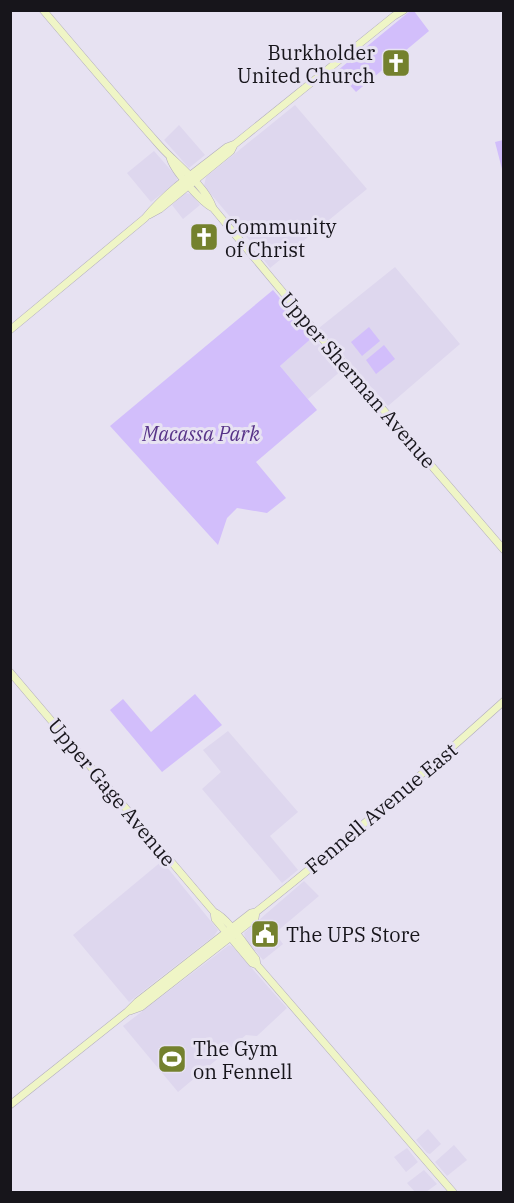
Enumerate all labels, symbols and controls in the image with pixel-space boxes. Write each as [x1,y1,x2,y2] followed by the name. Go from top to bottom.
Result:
[237,39,375,89] place label: Burkholder United Church
[380,47,412,79] church icon: Burkholder United Church
[225,213,337,263] place label: Community of Christ
[188,221,220,253] church icon: Community of Christ
[274,286,442,474] street label: Upper Sherman Avenue
[141,420,260,447] park label: Macassa Park
[42,712,182,872] street label: Upper Gage Avenue
[299,736,463,880] street label: Fennell Avenue East
[249,918,281,950] public building icon: The UPS Store
[286,921,420,948] place label: The UPS Store
[193,1035,292,1085] place label: The Gym on Fennell
[156,1043,188,1075] sports icon: The Gym on Fennell

